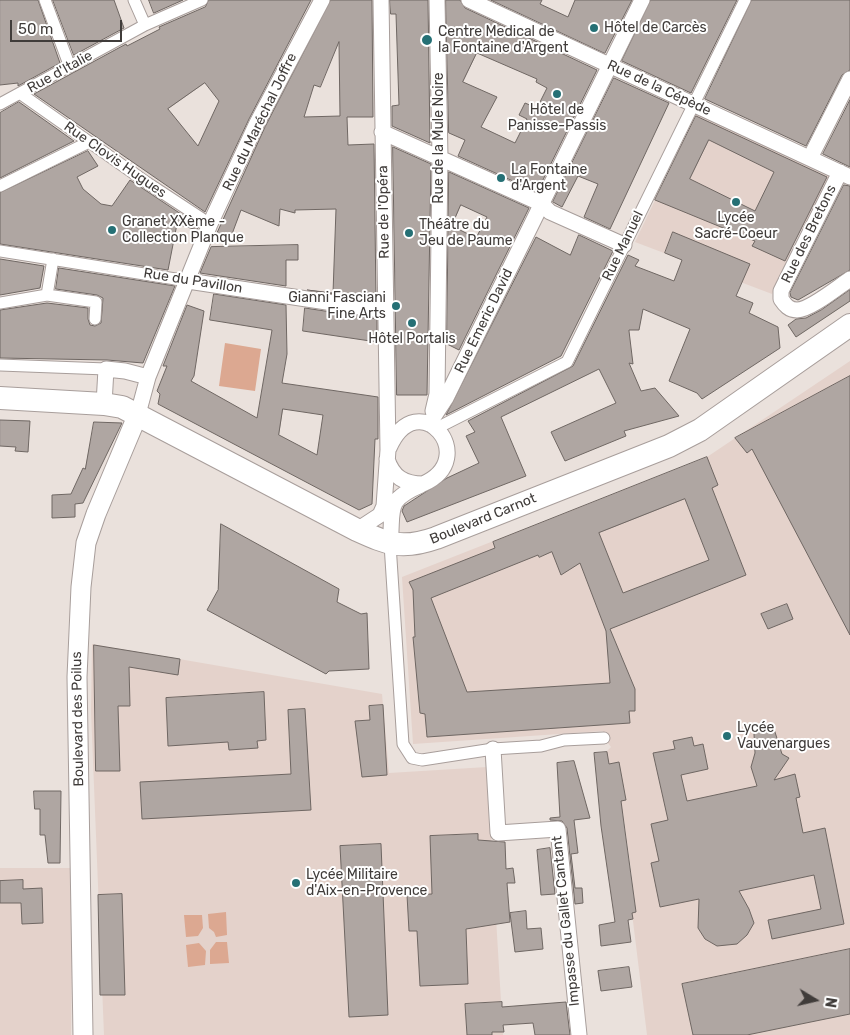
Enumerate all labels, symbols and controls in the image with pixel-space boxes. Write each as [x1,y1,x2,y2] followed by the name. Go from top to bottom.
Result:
[12,10,125,42] scale bar
[18,20,53,38] text: 50 m
[604,20,707,36] place label: Hôtel de Carcès
[588,22,600,34] marker: Hôtel de Carcès
[438,24,568,56] place label: Centre Medical de la Fontaine d'Argent
[420,33,434,47] marker: Centre Medical de la Fontaine d'Argent
[24,47,96,97] street label: Rue d'Italie
[219,50,301,194] street label: Rue du Maréchal Joffre
[604,57,714,119] street label: Rue de la Cépède
[431,72,447,204] street label: Rue de la Mule Noire
[551,88,563,100] marker: Hôtel de Panisse-Passis
[508,102,606,134] place label: Hôtel de Panisse-Passis
[61,118,169,202] street label: Rue Clovis Hugues
[511,162,587,194] place label: La Fontaine d'Argent
[375,165,393,259] street label: Rue de l'Opéra
[495,172,507,184] marker: La Fontaine d'Argent
[778,182,840,286] street label: Rue des Bretons
[730,196,742,208] marker: Lycée Sacré-Coeur
[599,208,647,284] street label: Rue Manuel
[695,210,777,242] place label: Lycée Sacré-Coeur
[122,214,244,246] place label: Granet XXème - Collection Planque
[419,217,512,250] place label: Théâtre du Jeu de Paume
[106,224,118,236] marker: Granet XXème - Collection Planque
[403,227,415,239] marker: Théâtre du Jeu de Paume
[142,265,244,297] street label: Rue du Pavillon
[451,266,517,376] street label: Rue Emeric David
[288,290,386,322] place label: Gianni Fasciani Fine Arts
[390,300,402,312] marker: Gianni Fasciani Fine Arts
[406,317,418,329] marker: Hôtel Portalis
[368,331,456,347] place label: Hôtel Portalis
[427,490,539,548] street label: Boulevard Carnot
[68,651,88,787] street label: Boulevard des Poilus
[737,720,830,752] place label: Lycée Vauvenargues
[721,730,733,742] marker: Lycée Vauvenargues
[549,835,583,1007] street label: Impasse du Gallet Cantant
[306,867,427,900] place label: Lycée Militaire d'Aix-en-Provence
[290,877,302,889] marker: Lycée Militaire d'Aix-en-Provence
[790,975,840,1025] north arrow
[821,996,839,1009] text: N

